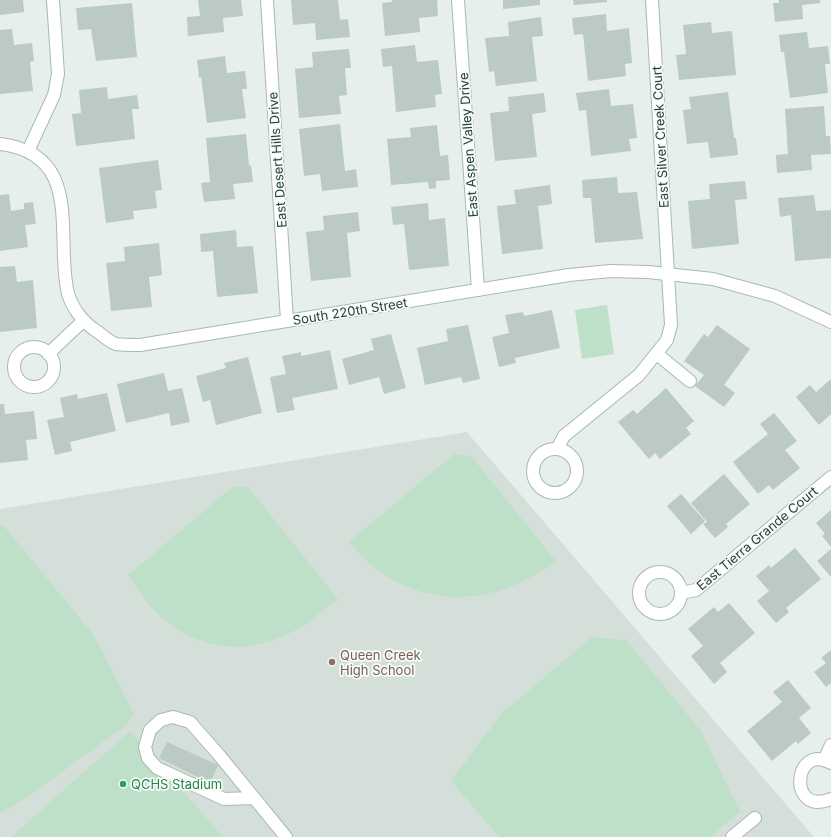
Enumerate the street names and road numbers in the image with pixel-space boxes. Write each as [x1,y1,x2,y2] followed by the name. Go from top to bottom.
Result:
[648,66,672,208] street label: East Silver Creek Court
[455,72,481,218] street label: East Aspen Valley Drive
[264,92,290,228] street label: East Desert Hills Drive
[291,294,409,328] street label: South 220th Street
[693,483,821,593] street label: East Tierra Grande Court

